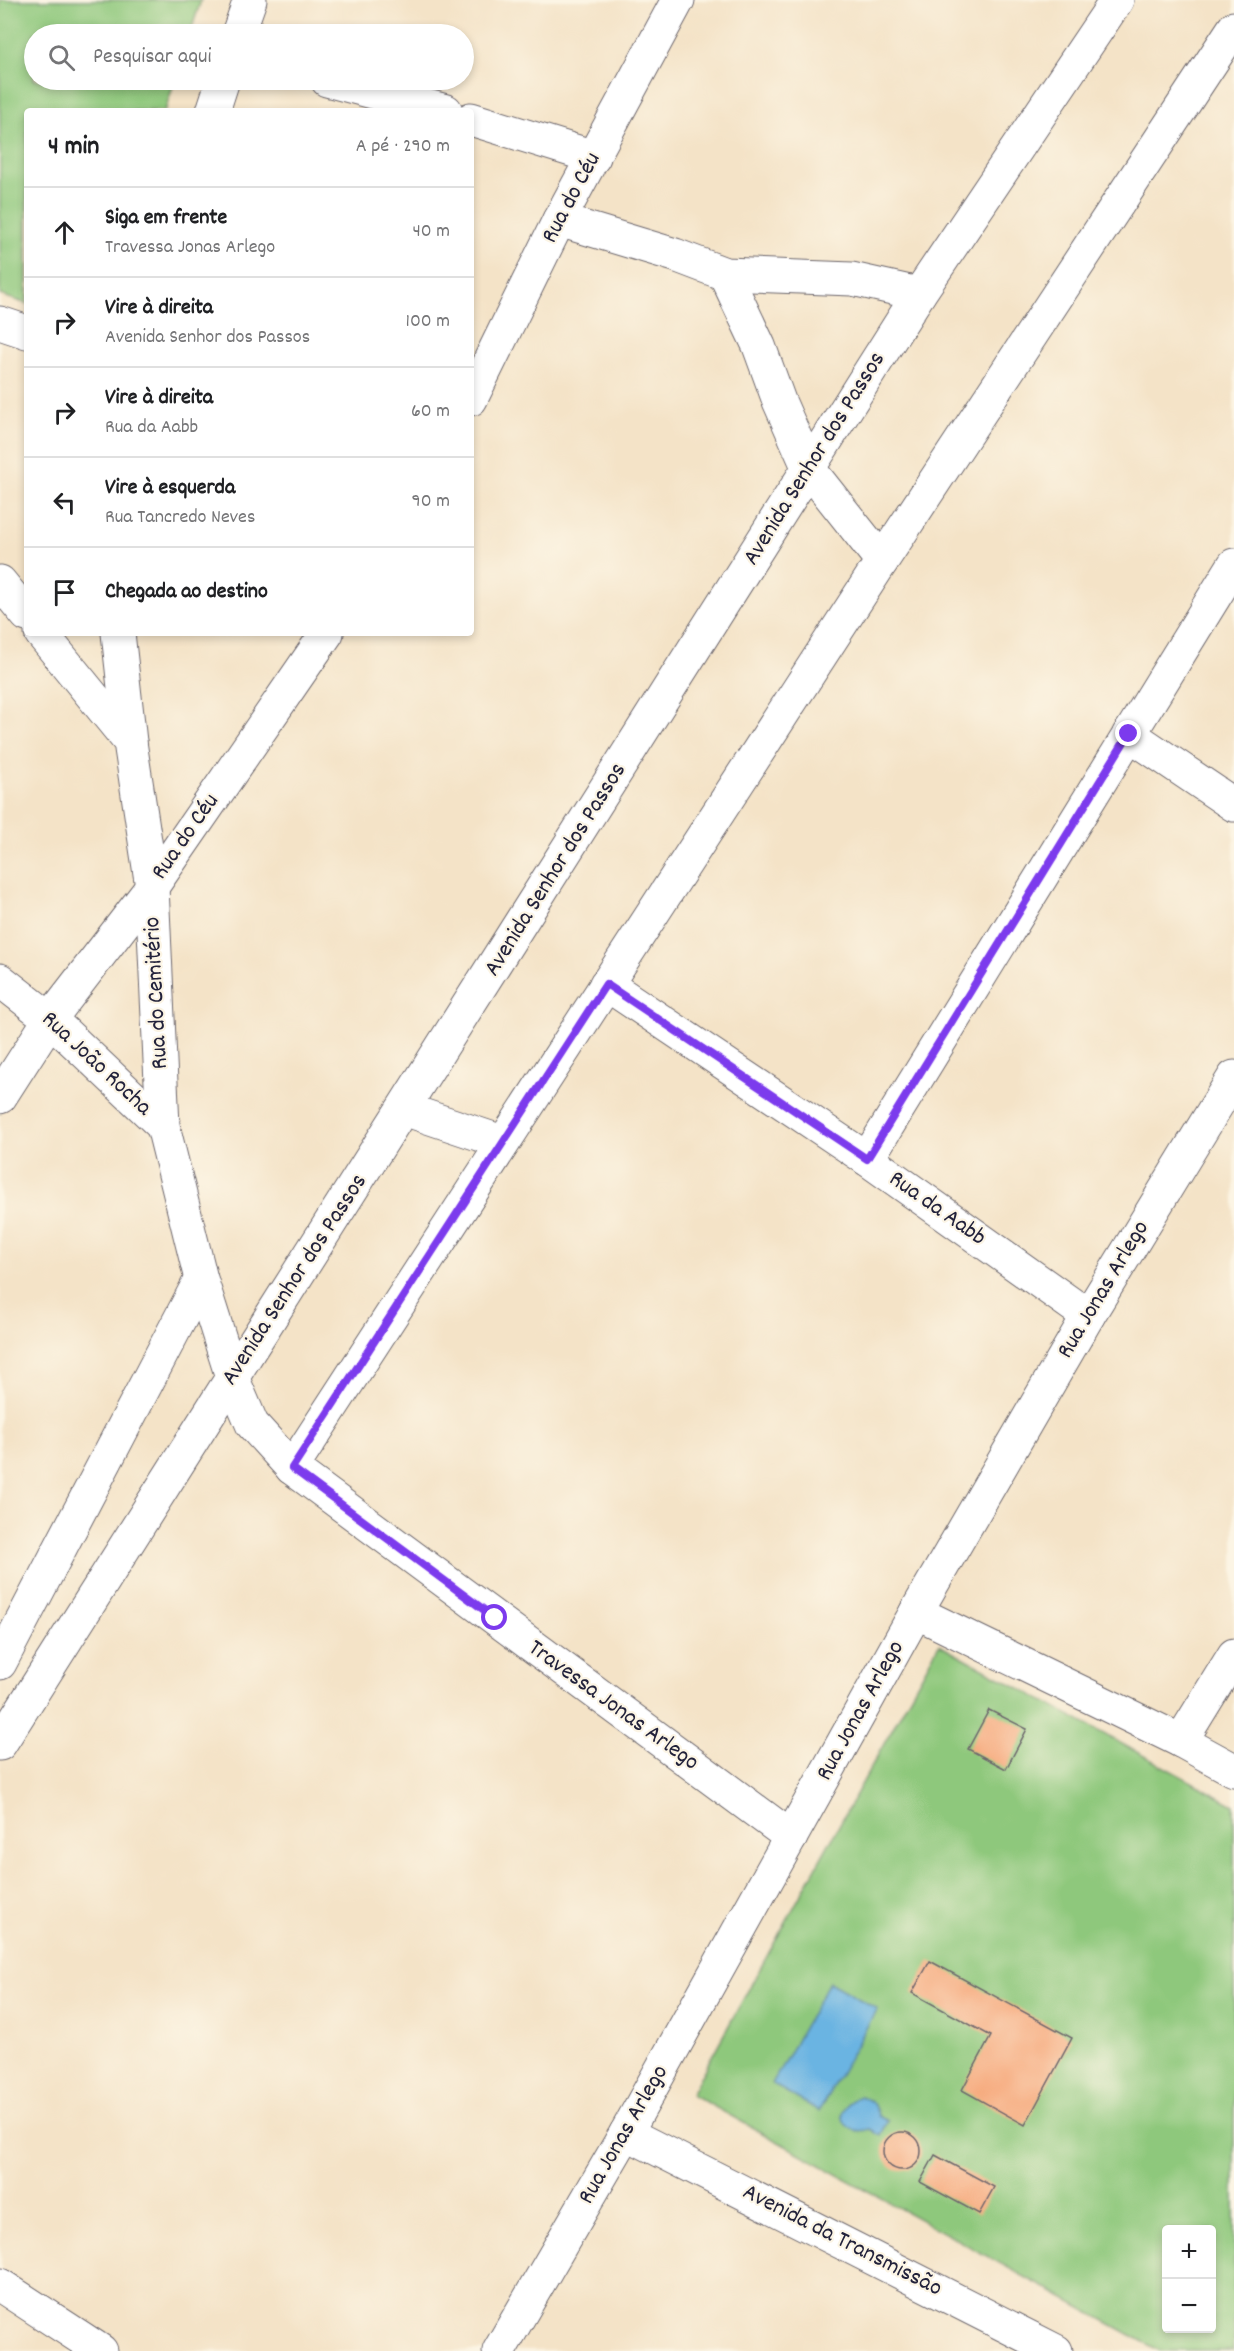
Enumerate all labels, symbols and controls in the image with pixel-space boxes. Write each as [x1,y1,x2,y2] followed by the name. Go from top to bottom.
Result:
[24,24,474,90] search box
[45,41,78,74] icon: search
[93,42,212,73] text: Pesquisar aqui
[48,129,99,166] text: 4 min
[356,133,450,161] text: A pé · 290 m
[534,146,610,250] street label: Rua do Céu
[105,203,227,234] text: Siga em frente
[48,216,81,249] icon: ahead
[412,218,450,246] text: 40 m
[105,234,275,262] text: Travessa Jonas Arlego
[105,293,213,324] text: Vire à direita
[48,306,81,339] icon: right
[406,308,450,336] text: 100 m
[105,324,310,352] text: Avenida Senhor dos Passos
[735,346,895,572] street label: Avenida Senhor dos Passos
[105,383,213,414] text: Vire à direita
[48,396,81,429] icon: right
[411,398,450,426] text: 60 m
[105,414,198,442] text: Rua da Aabb
[105,473,235,504] text: Vire à esquerda
[48,486,81,519] icon: left
[412,488,450,516] text: 90 m
[105,504,255,532] text: Rua Tancredo Neves
[48,576,81,609] icon: arrive
[105,577,268,608] text: Chegada ao destino
[1115,720,1141,746] route end
[476,757,636,983] street label: Avenida Senhor dos Passos
[144,787,228,887] street label: Rua do Céu
[136,916,178,1070] street label: Rua do Cemitério
[33,1004,160,1125] street label: Rua João Rocha
[881,1163,993,1255] street label: Rua da Aabb
[214,1168,376,1392] street label: Avenida Senhor dos Passos
[1049,1215,1159,1365] street label: Rua Jonas Arlego
[481,1604,507,1630] route start
[520,1632,706,1780] street label: Travessa Jonas Arlego
[808,1635,914,1787] street label: Rua Jonas Arlego
[570,2059,678,2211] street label: Rua Jonas Arlego
[736,2176,948,2306] street label: Avenida da Transmissão
[1162,2225,1216,2333] map controls
[1162,2225,1216,2279] button: +
[1162,2279,1216,2333] button: −

